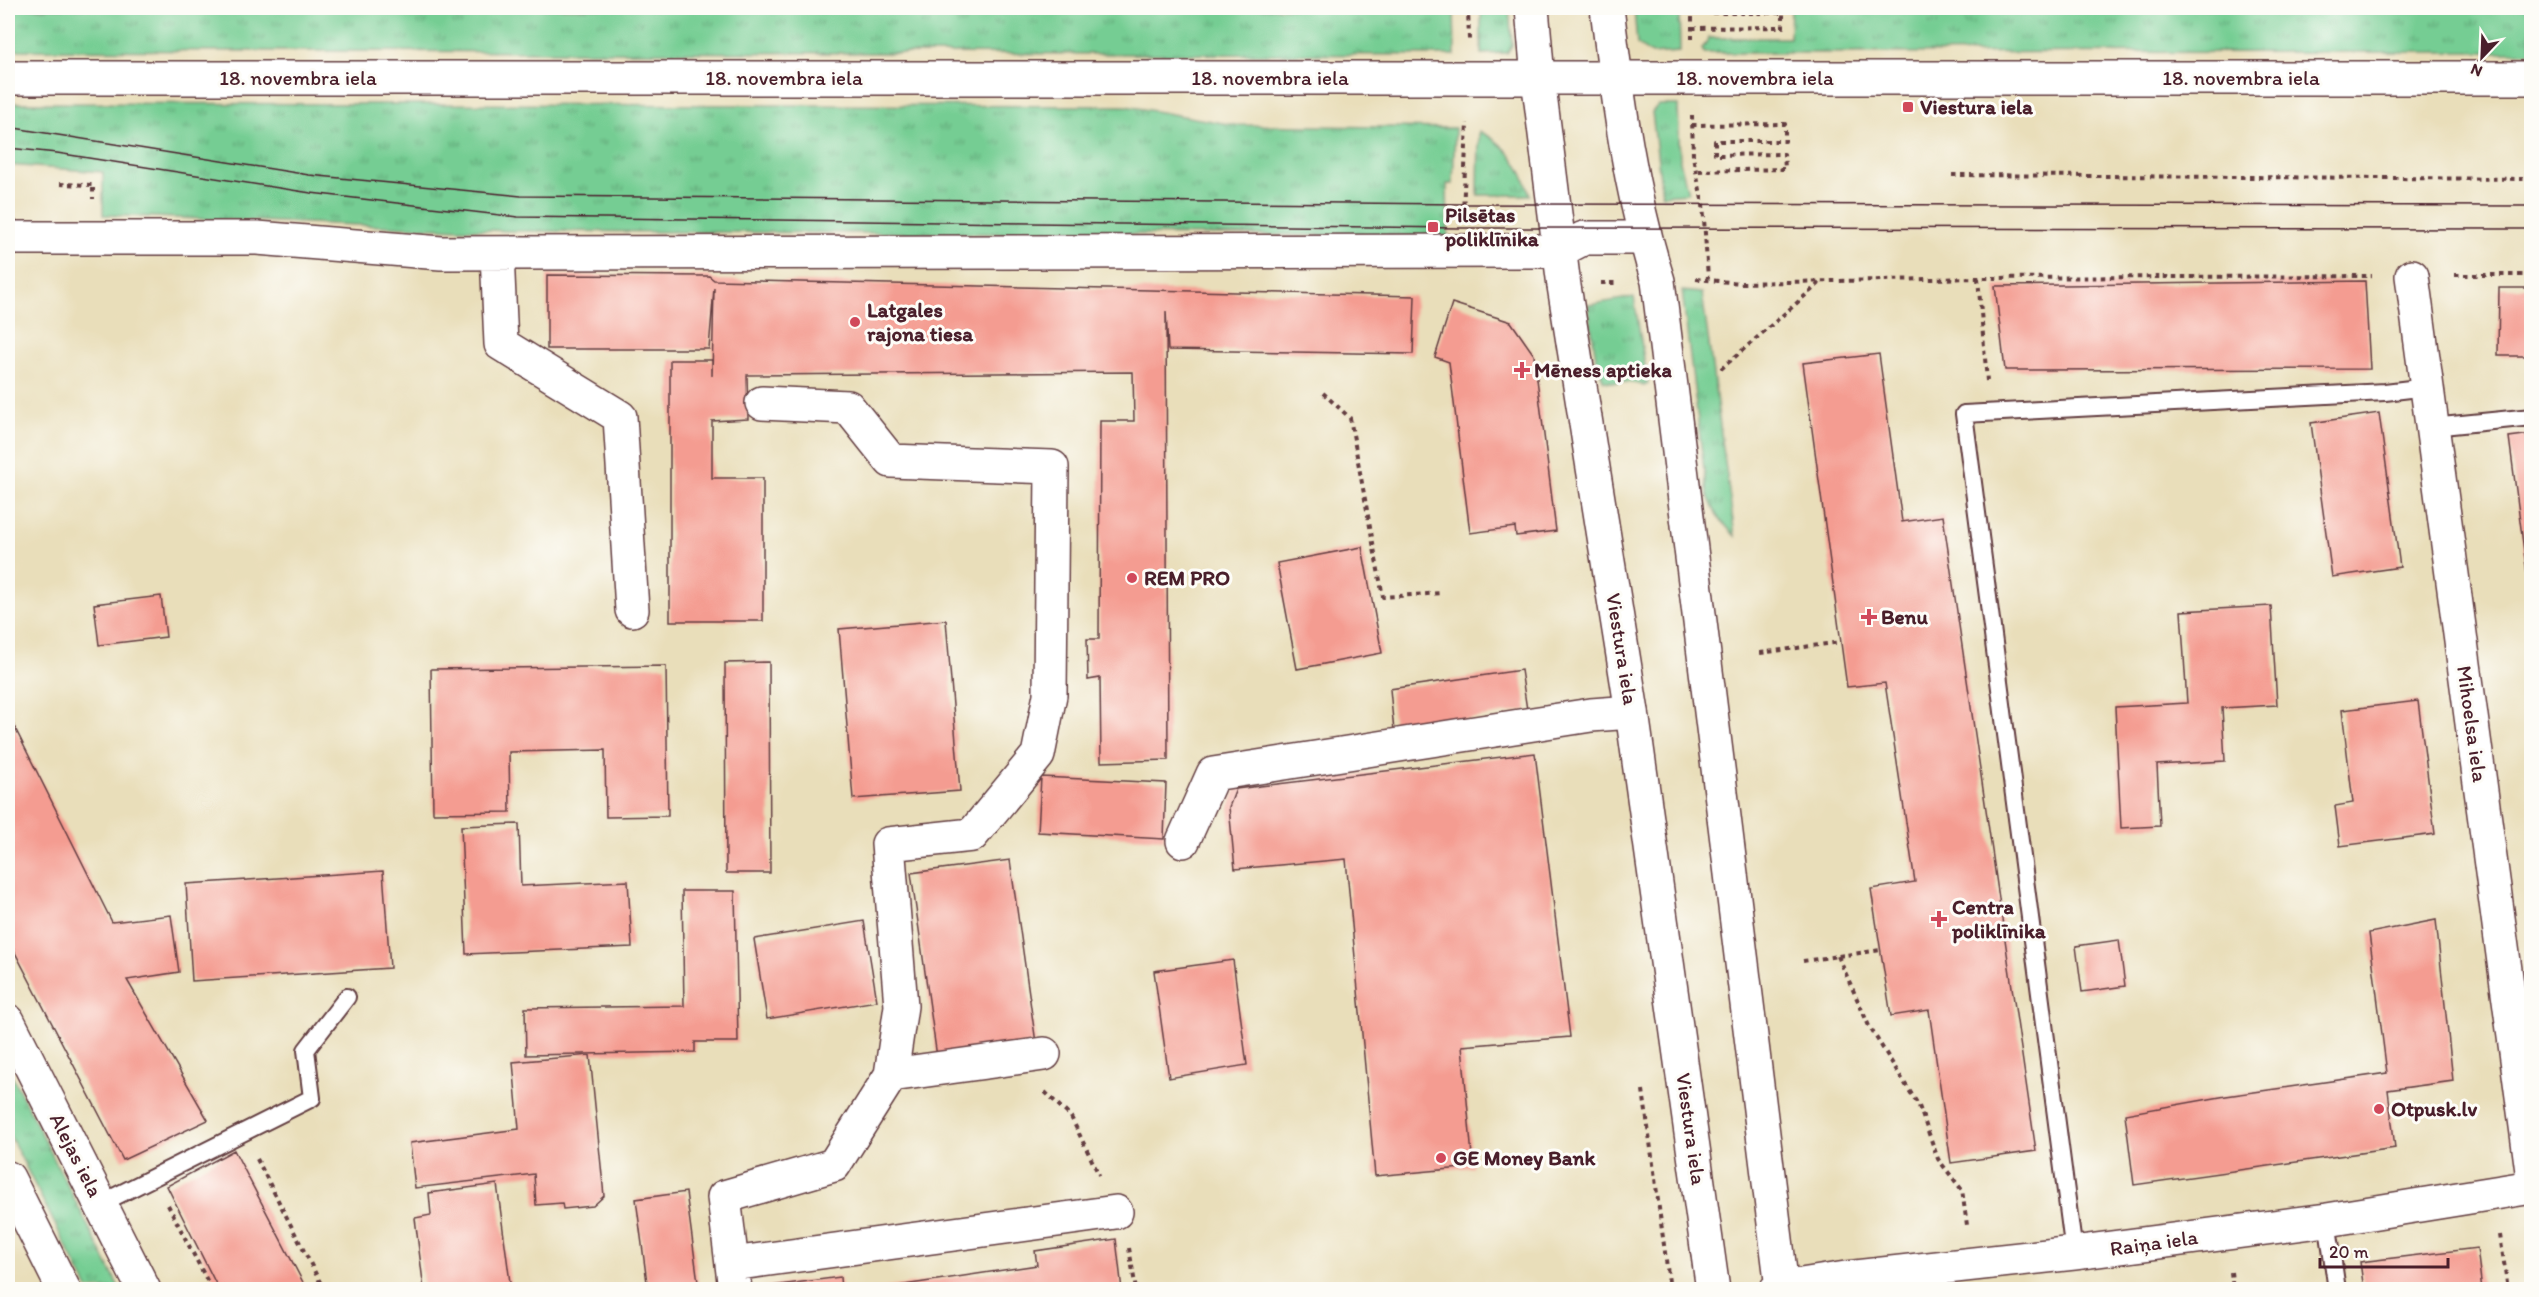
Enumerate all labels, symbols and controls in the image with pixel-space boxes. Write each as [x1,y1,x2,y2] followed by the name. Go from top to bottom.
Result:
[2452,27,2512,87] north arrow
[2468,59,2485,81] text: N
[219,65,377,90] street label: 18. novembra iela
[705,65,863,90] street label: 18. novembra iela
[1191,65,1349,90] street label: 18. novembra iela
[1676,65,1834,90] street label: 18. novembra iela
[2162,65,2320,90] street label: 18. novembra iela
[1920,94,2034,119] place label: Viestura iela
[1901,100,1915,114] marker: Viestura iela
[1444,202,1540,252] place label: Pilsētas poliklīnika
[1426,220,1440,234] marker: Pilsētas poliklīnika
[867,297,974,347] place label: Latgales rajona tiesa
[848,315,862,329] marker: Latgales rajona tiesa
[1534,357,1672,383] place label: Mēness aptieka
[1515,363,1529,377] marker: Mēness aptieka
[1144,565,1230,590] place label: REM PRO
[1125,571,1139,585] marker: REM PRO
[1601,591,1644,707] street label: Viestura iela
[1881,604,1928,629] place label: Benu
[1862,610,1876,624] marker: Benu
[2452,664,2493,784] street label: Mihoelsa iela
[1951,894,2047,944] place label: Centra poliklīnika
[1930,910,1948,928] marker: Centra poliklīnika
[1671,1071,1712,1187] street label: Viestura iela
[2391,1096,2478,1122] place label: Otpusk.lv
[2372,1102,2386,1116] marker: Otpusk.lv
[45,1109,108,1201] street label: Alejas iela
[1453,1145,1596,1171] place label: GE Money Bank
[1434,1151,1448,1165] marker: GE Money Bank
[2108,1224,2200,1261] street label: Raiņa iela
[2320,1231,2448,1269] scale bar
[2329,1241,2369,1263] text: 20 m

